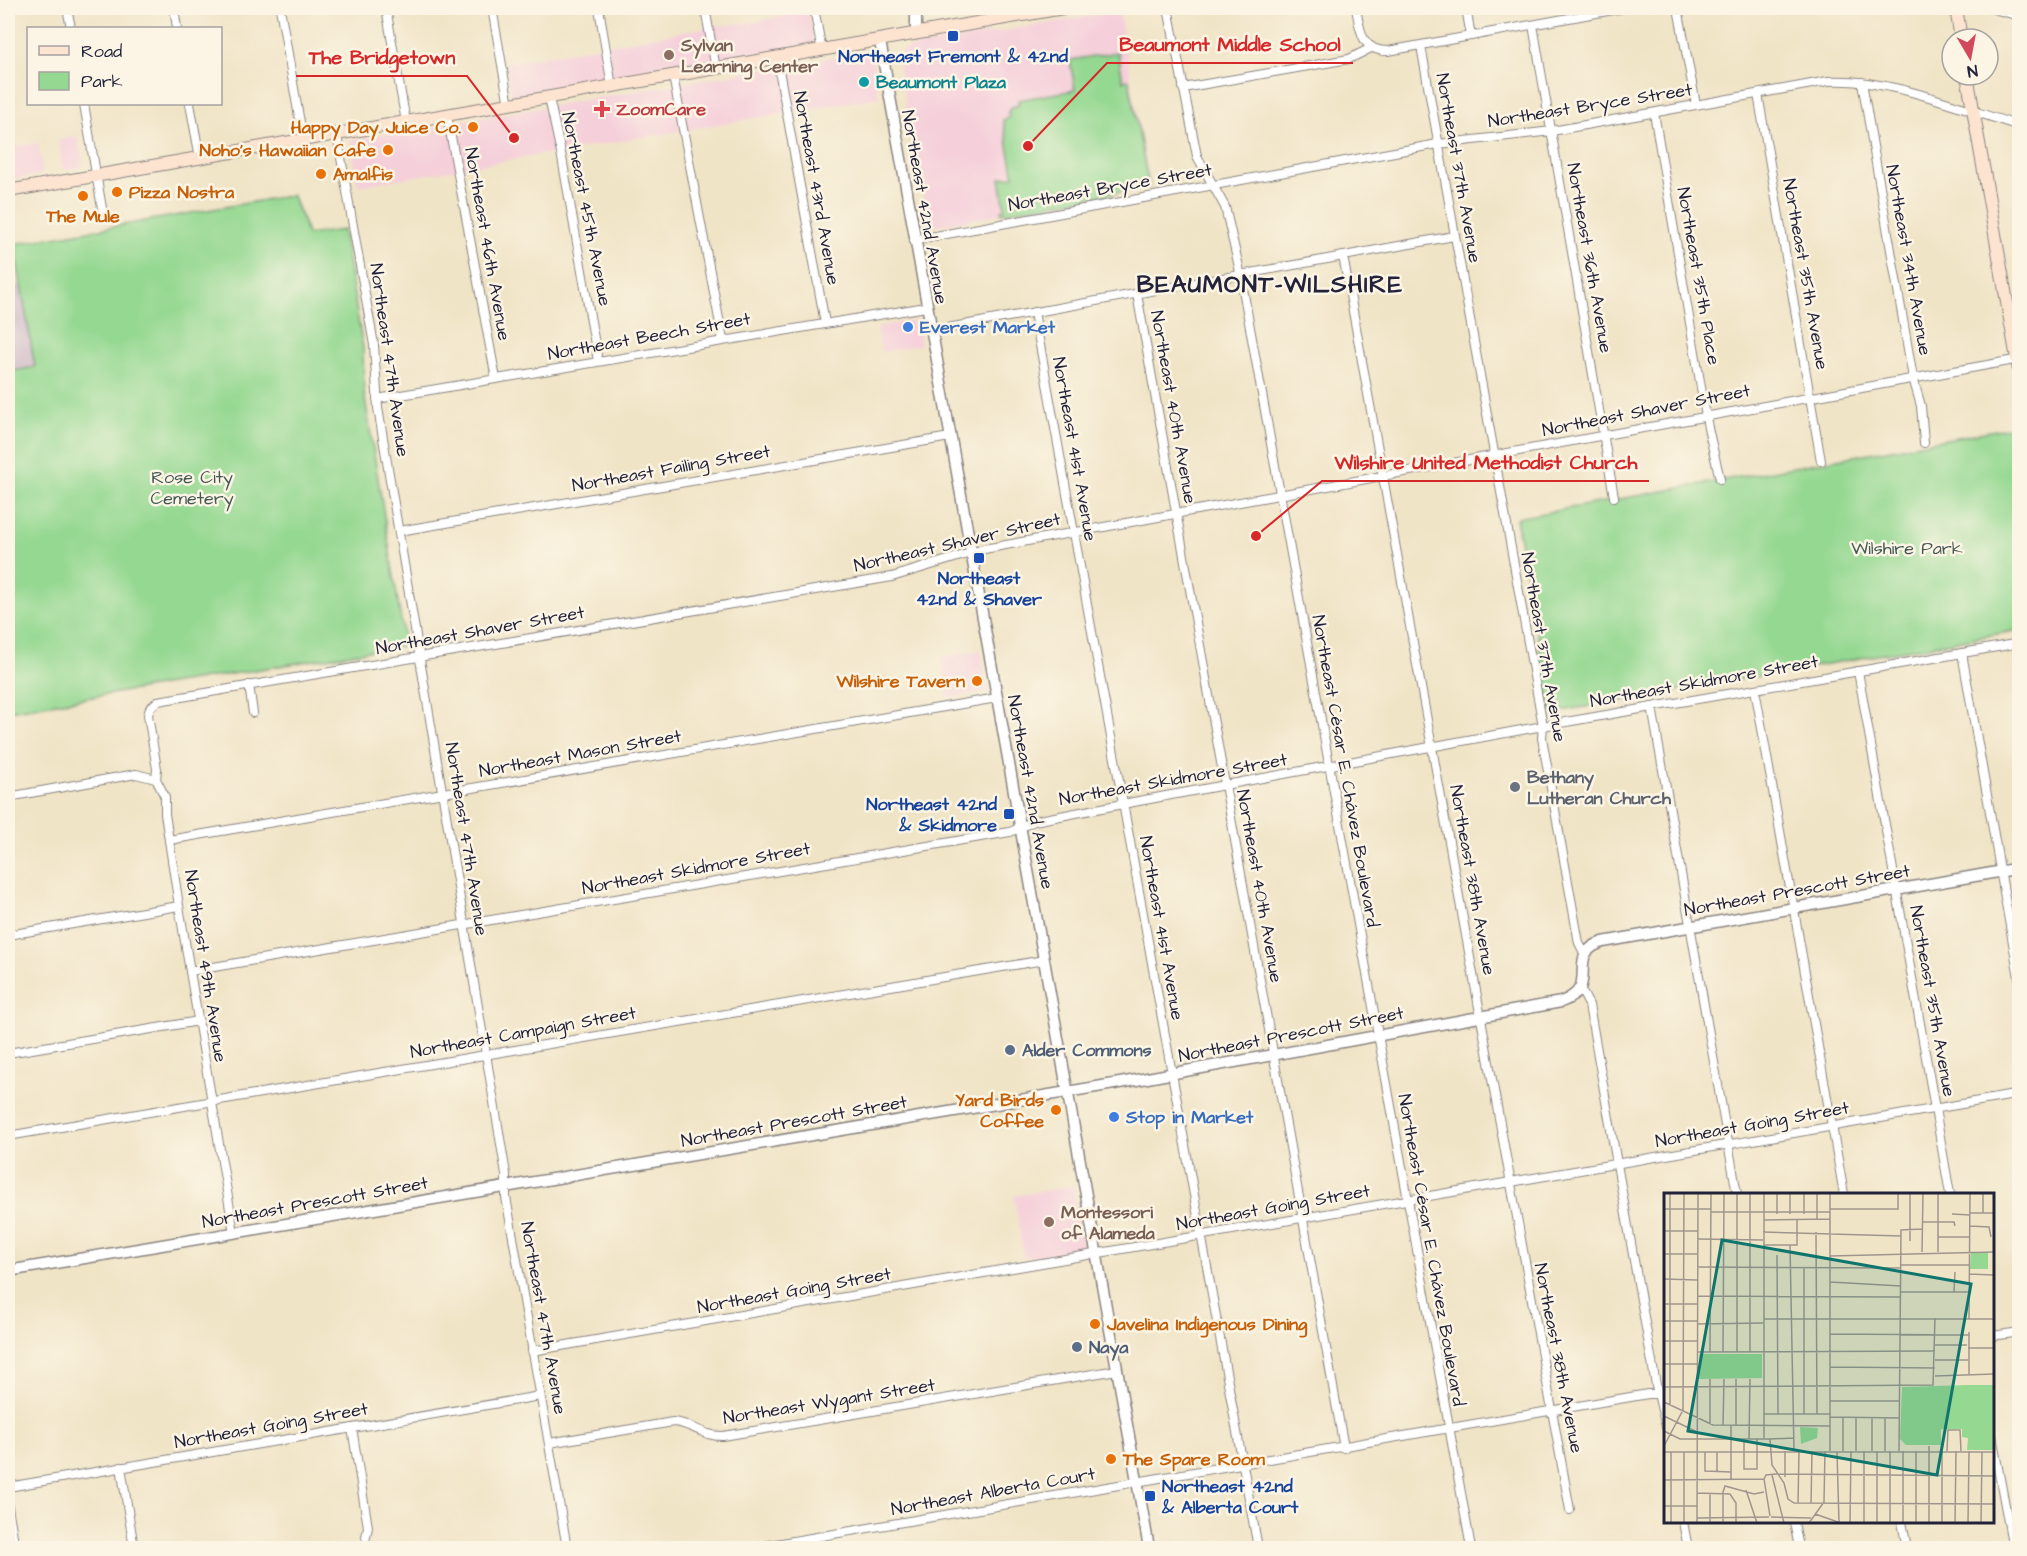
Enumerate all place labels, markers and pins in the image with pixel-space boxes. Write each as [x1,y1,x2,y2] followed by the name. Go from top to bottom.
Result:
[1107,25,1353,63] callout: Beaumont Middle School
[946,29,960,43] marker: Northeast Fremont & 42nd
[680,33,818,80] place label: Sylvan Learning Center
[296,38,467,76] callout: The Bridgetown
[838,44,1069,69] place label: Northeast Fremont & 42nd
[662,48,676,62] marker: Sylvan Learning Center
[876,70,1007,95] place label: Beaumont Plaza
[857,75,871,89] marker: Beaumont Plaza
[616,97,706,122] place label: ZoomCare
[593,100,611,118] marker: ZoomCare
[291,115,461,141] place label: Happy Day Juice Co.
[466,120,480,134] marker: Happy Day Juice Co.
[199,138,376,163] place label: Noho's Hawaiian Cafe
[381,143,395,157] marker: Noho's Hawaiian Cafe
[333,162,393,187] place label: Amalfis
[314,167,328,181] marker: Amalfis
[129,180,235,205] place label: Pizza Nostra
[110,185,124,199] marker: Pizza Nostra
[76,189,90,203] marker: The Mule
[45,204,120,229] place label: The Mule
[920,315,1056,340] place label: Everest Market
[901,320,915,334] marker: Everest Market
[1322,443,1649,481] callout: Wilshire United Methodist Church
[972,551,986,565] marker: Northeast 42nd & Shaver
[916,566,1042,612] place label: Northeast 42nd & Shaver
[836,669,965,694] place label: Wilshire Tavern
[970,674,984,688] marker: Wilshire Tavern
[1527,765,1672,811] place label: Bethany Lutheran Church
[1508,780,1522,794] marker: Bethany Lutheran Church
[866,792,998,838] place label: Northeast 42nd & Skidmore
[1002,807,1016,821] marker: Northeast 42nd & Skidmore
[1022,1038,1152,1063] place label: Alder Commons
[1003,1043,1017,1057] marker: Alder Commons
[955,1088,1044,1134] place label: Yard Birds Coffee
[1049,1103,1063,1117] marker: Yard Birds Coffee
[1125,1105,1254,1130] place label: Stop in Market
[1107,1110,1121,1124] marker: Stop in Market
[1061,1200,1156,1246] place label: Montessori of Alameda
[1042,1215,1056,1229] marker: Montessori of Alameda
[1106,1312,1308,1338] place label: Javelina Indigenous Dining
[1088,1317,1102,1331] marker: Javelina Indigenous Dining
[1089,1335,1129,1361] place label: Naya
[1070,1340,1084,1354] marker: Naya
[1122,1447,1266,1472] place label: The Spare Room
[1104,1452,1118,1466] marker: The Spare Room
[1161,1474,1299,1520] place label: Northeast 42nd & Alberta Court
[1143,1489,1157,1503] marker: Northeast 42nd & Alberta Court

